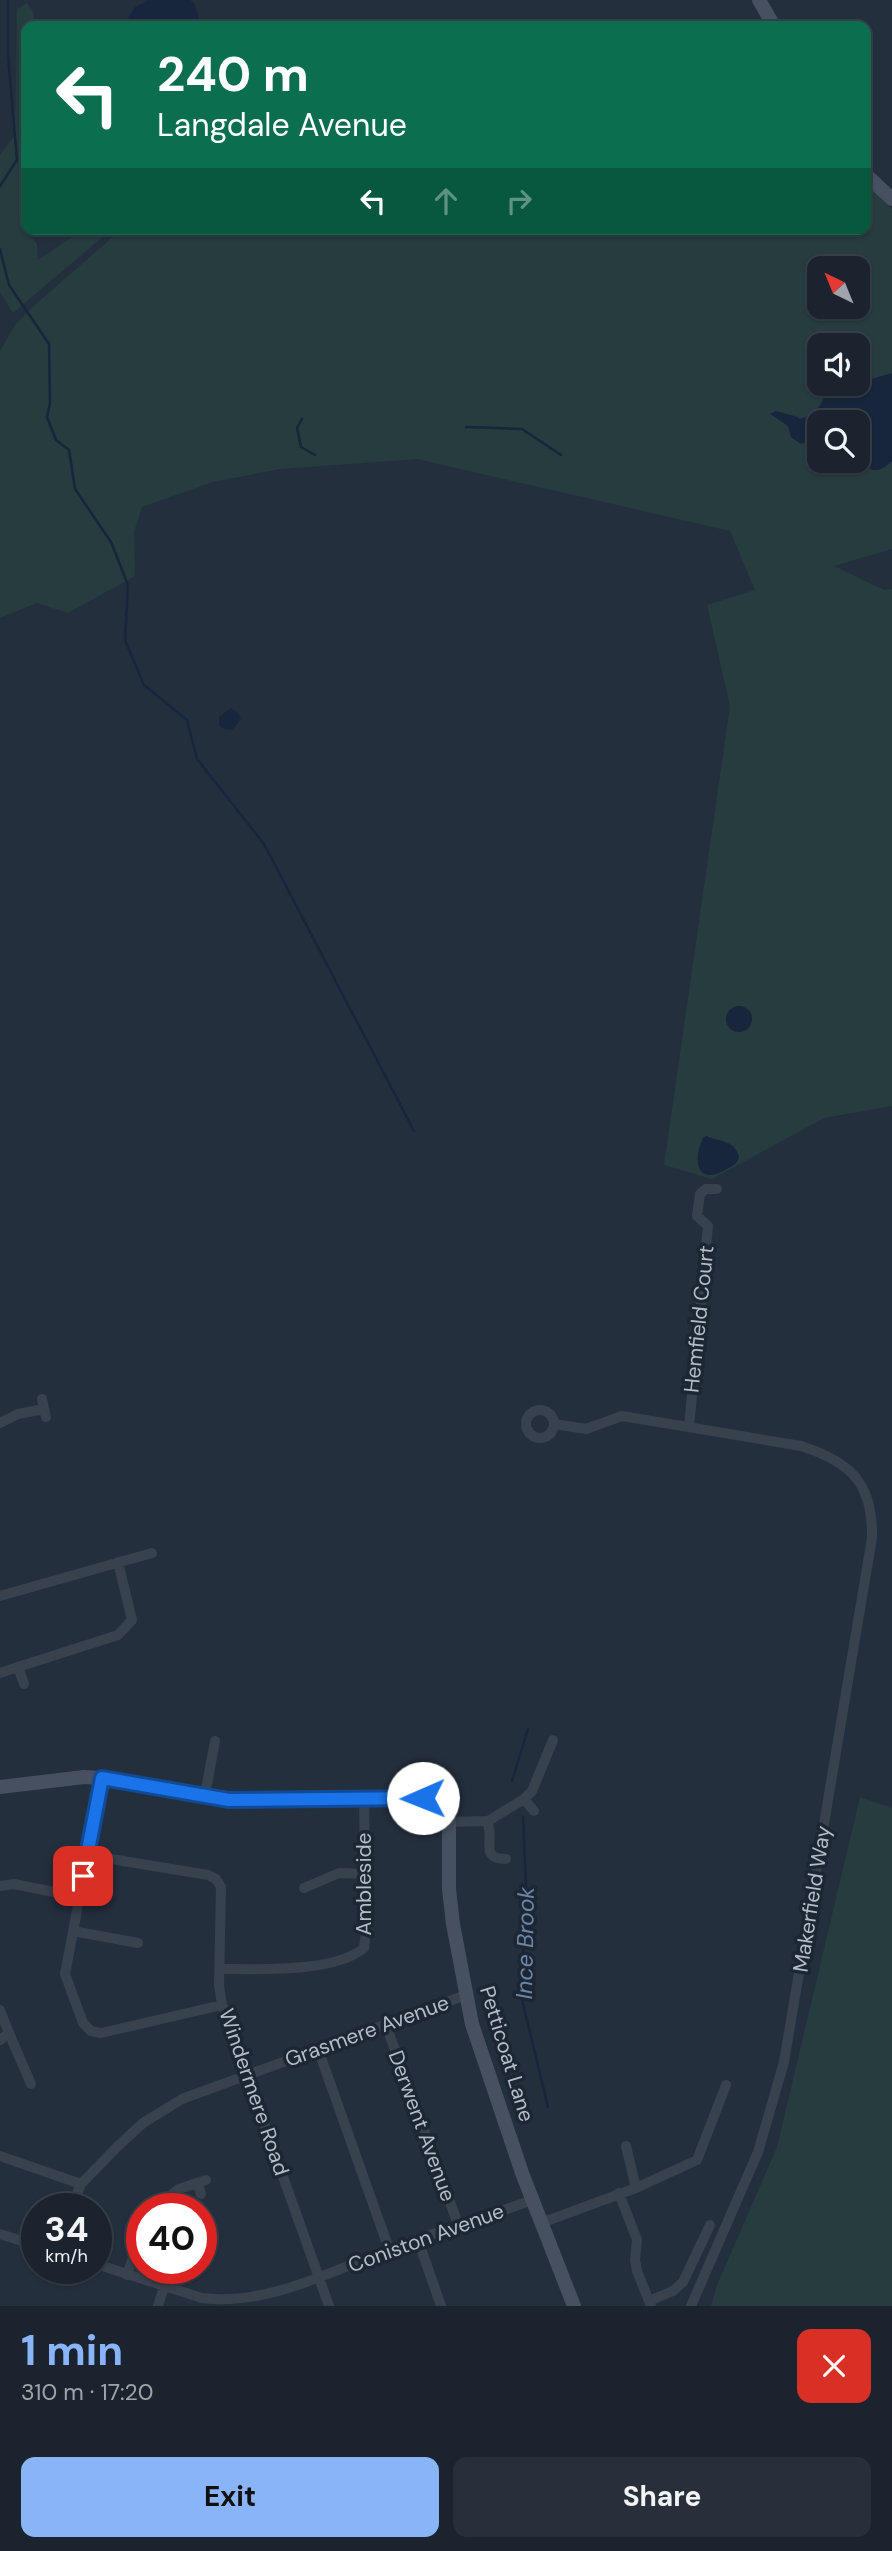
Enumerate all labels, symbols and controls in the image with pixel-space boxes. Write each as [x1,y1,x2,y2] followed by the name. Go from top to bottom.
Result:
[157,42,309,106] text: 240 m
[42,49,133,140] icon: left
[157,104,407,146] text: Langdale Avenue
[354,182,392,220] icon: left
[427,182,465,220] icon: ahead
[500,182,538,220] icon: right
[807,256,870,318] north arrow
[807,256,870,473] map controls
[807,333,870,396] button: sound
[807,410,870,473] button: search
[677,1244,721,1394] street label: Hemfield Court
[386,1761,460,1835] position arrow
[787,1823,837,1974] street label: Makerfield Way
[350,1832,378,1936] street label: Ambleside
[53,1846,113,1906] pin
[64,1857,102,1895] icon: arrive
[509,1886,541,2000] water label: Ince Brook
[473,1983,541,2125] street label: Petticoat Lane
[281,1988,453,2074] street label: Grasmere Avenue
[212,2005,296,2179] street label: Windermere Road
[382,2047,462,2206] street label: Derwent Avenue
[126,2193,217,2284] speed limit sign: 40
[344,2197,508,2279] street label: Coniston Avenue
[45,2206,88,2252] text: 34
[45,2244,88,2268] text: km/h
[21,2323,123,2378] text: 1 min
[797,2329,871,2403] button: close
[21,2377,153,2407] text: 310 m · 17:20
[21,2457,439,2537] button: Exit
[453,2457,871,2537] button: Share

